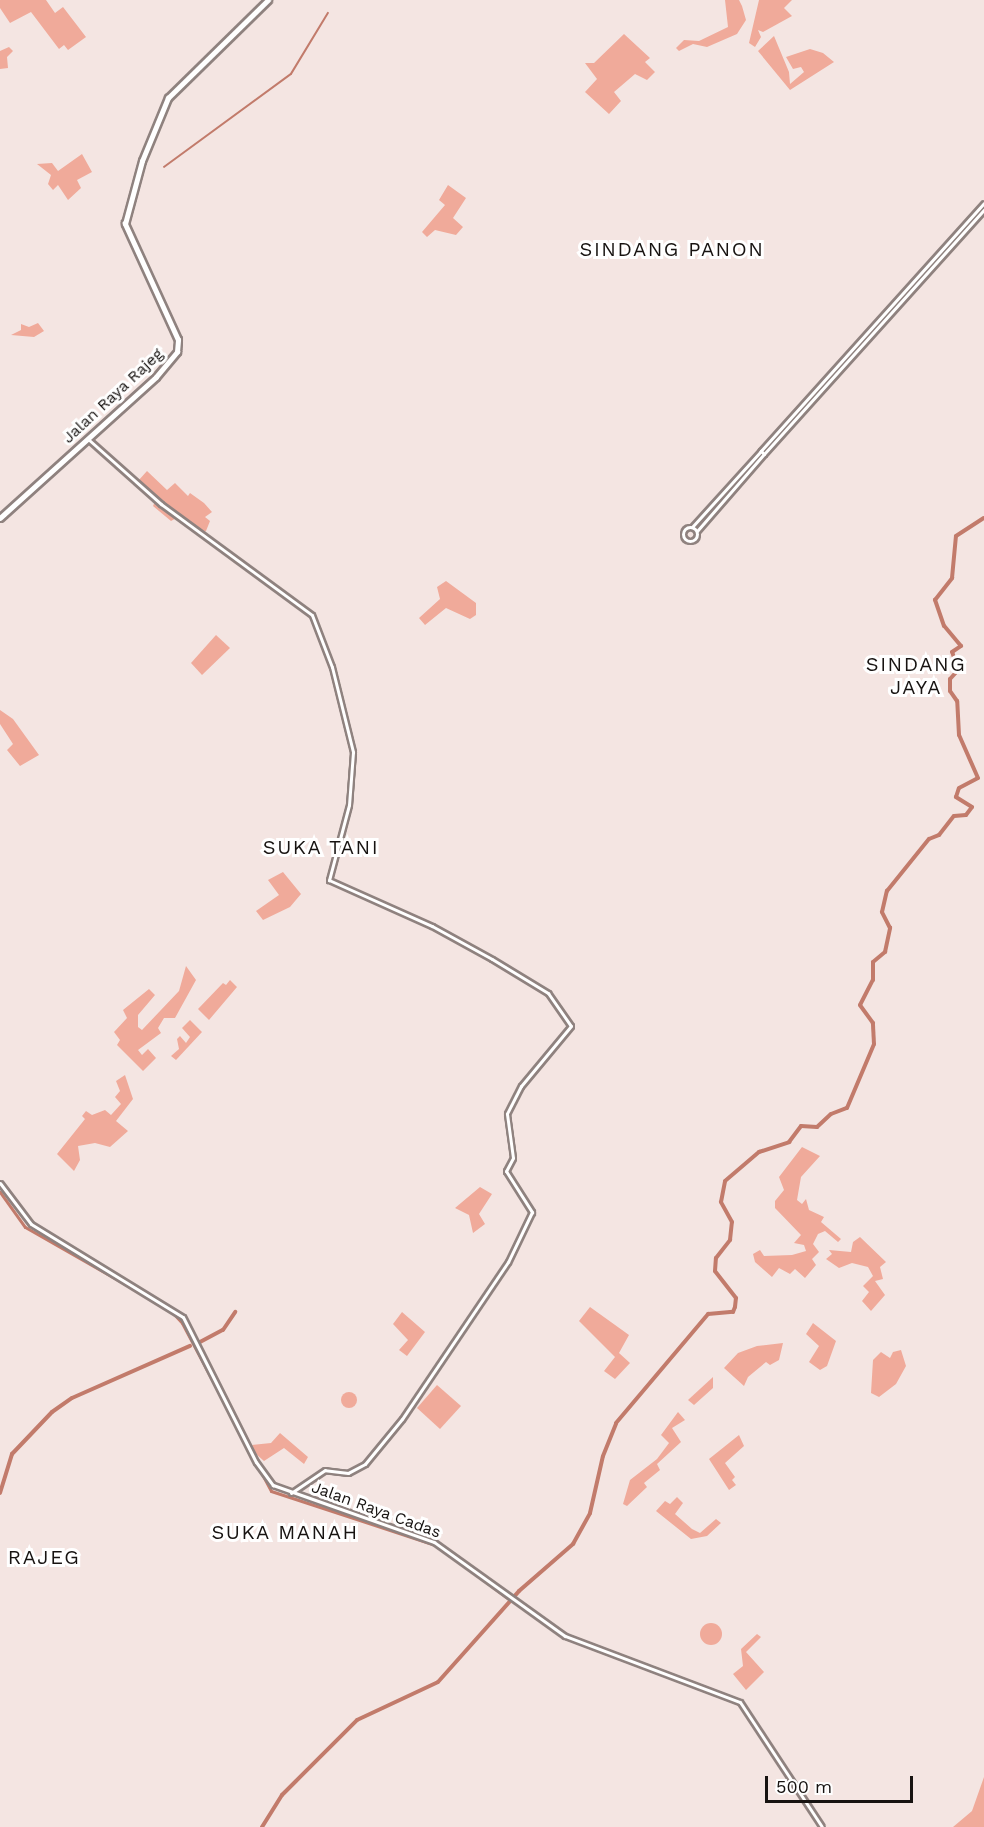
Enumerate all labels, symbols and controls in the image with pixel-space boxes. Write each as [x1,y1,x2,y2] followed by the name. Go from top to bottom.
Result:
[580,237,764,261] district label: SINDANG PANON
[59,344,167,448] street label: Jalan Raya Rajeg
[866,652,966,699] district label: SINDANG JAYA
[262,835,380,859] district label: SUKA TANI
[309,1478,443,1542] street label: Jalan Raya Cadas
[211,1520,359,1544] district label: SUKA MANAH
[8,1545,80,1569] district label: RAJEG
[768,1764,916,1802] scale bar
[776,1776,832,1797] text: 500 m

